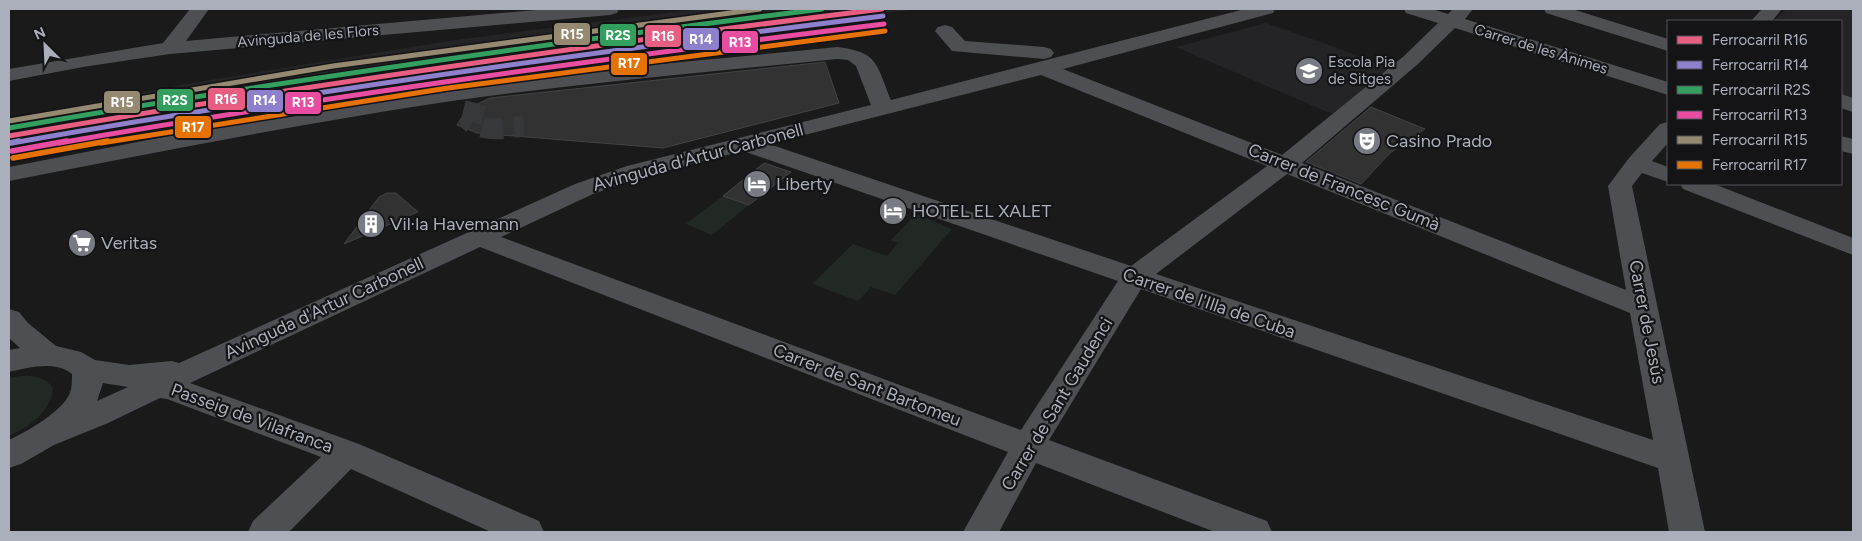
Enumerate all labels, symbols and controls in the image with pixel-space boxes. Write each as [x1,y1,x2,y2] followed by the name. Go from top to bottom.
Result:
[20,20,70,70] north arrow
[1472,20,1610,78] street label: Carrer de les Ànimes
[1667,20,1842,185] legend
[236,21,380,51] street label: Avinguda de les Flors
[553,22,591,46] line badge: R15
[599,23,637,47] line badge: R2S
[32,24,48,44] text: N
[644,24,682,48] line badge: R16
[560,26,584,43] text: R15
[605,27,631,44] text: R2S
[682,27,720,51] line badge: R14
[651,28,675,45] text: R16
[721,30,759,54] line badge: R13
[689,31,713,48] text: R14
[1712,31,1808,49] text: Ferrocarril R16
[729,34,752,51] text: R13
[610,52,648,76] line badge: R17
[1328,53,1395,88] place label: Escola Pia de Sitges
[618,55,641,72] text: R17
[1294,56,1324,86] school or university icon: Escola Pia de Sitges
[1712,56,1808,74] text: Ferrocarril R14
[1712,81,1810,99] text: Ferrocarril R2S
[207,87,246,111] line badge: R16
[156,88,194,112] line badge: R2S
[246,89,284,113] line badge: R14
[103,90,141,114] line badge: R15
[214,91,238,108] text: R16
[284,91,322,115] line badge: R13
[162,92,188,109] text: R2S
[253,92,277,109] text: R14
[110,94,134,111] text: R15
[292,94,315,111] text: R13
[1712,106,1807,124] text: Ferrocarril R13
[174,115,212,139] line badge: R17
[590,118,806,196] street label: Avinguda d'Artur Carbonell
[182,119,205,136] text: R17
[1352,126,1382,156] theatre icon: Casino Prado
[1386,130,1492,152] place label: Casino Prado
[1712,131,1808,149] text: Ferrocarril R15
[1245,138,1443,236] street label: Carrer de Francesc Gumà
[1712,156,1807,174] text: Ferrocarril R17
[742,169,772,199] hotel icon: Liberty
[776,173,833,195] place label: Liberty
[878,196,908,226] hotel icon: HOTEL EL XALET
[912,200,1051,222] place label: HOTEL EL XALET
[356,209,386,239] building icon: Vil·la Havemann
[390,213,519,235] place label: Vil·la Havemann
[67,228,97,258] supermarket icon: Veritas
[101,232,157,254] place label: Veritas
[221,252,427,364] street label: Avinguda d'Artur Carbonell
[1624,258,1670,386] street label: Carrer de Jesús
[1120,263,1298,343] street label: Carrer de l'Illa de Cuba
[997,313,1117,495] street label: Carrer de Sant Gaudenci
[770,339,964,431] street label: Carrer de Sant Bartomeu
[168,378,336,458] street label: Passeig de Vilafranca

